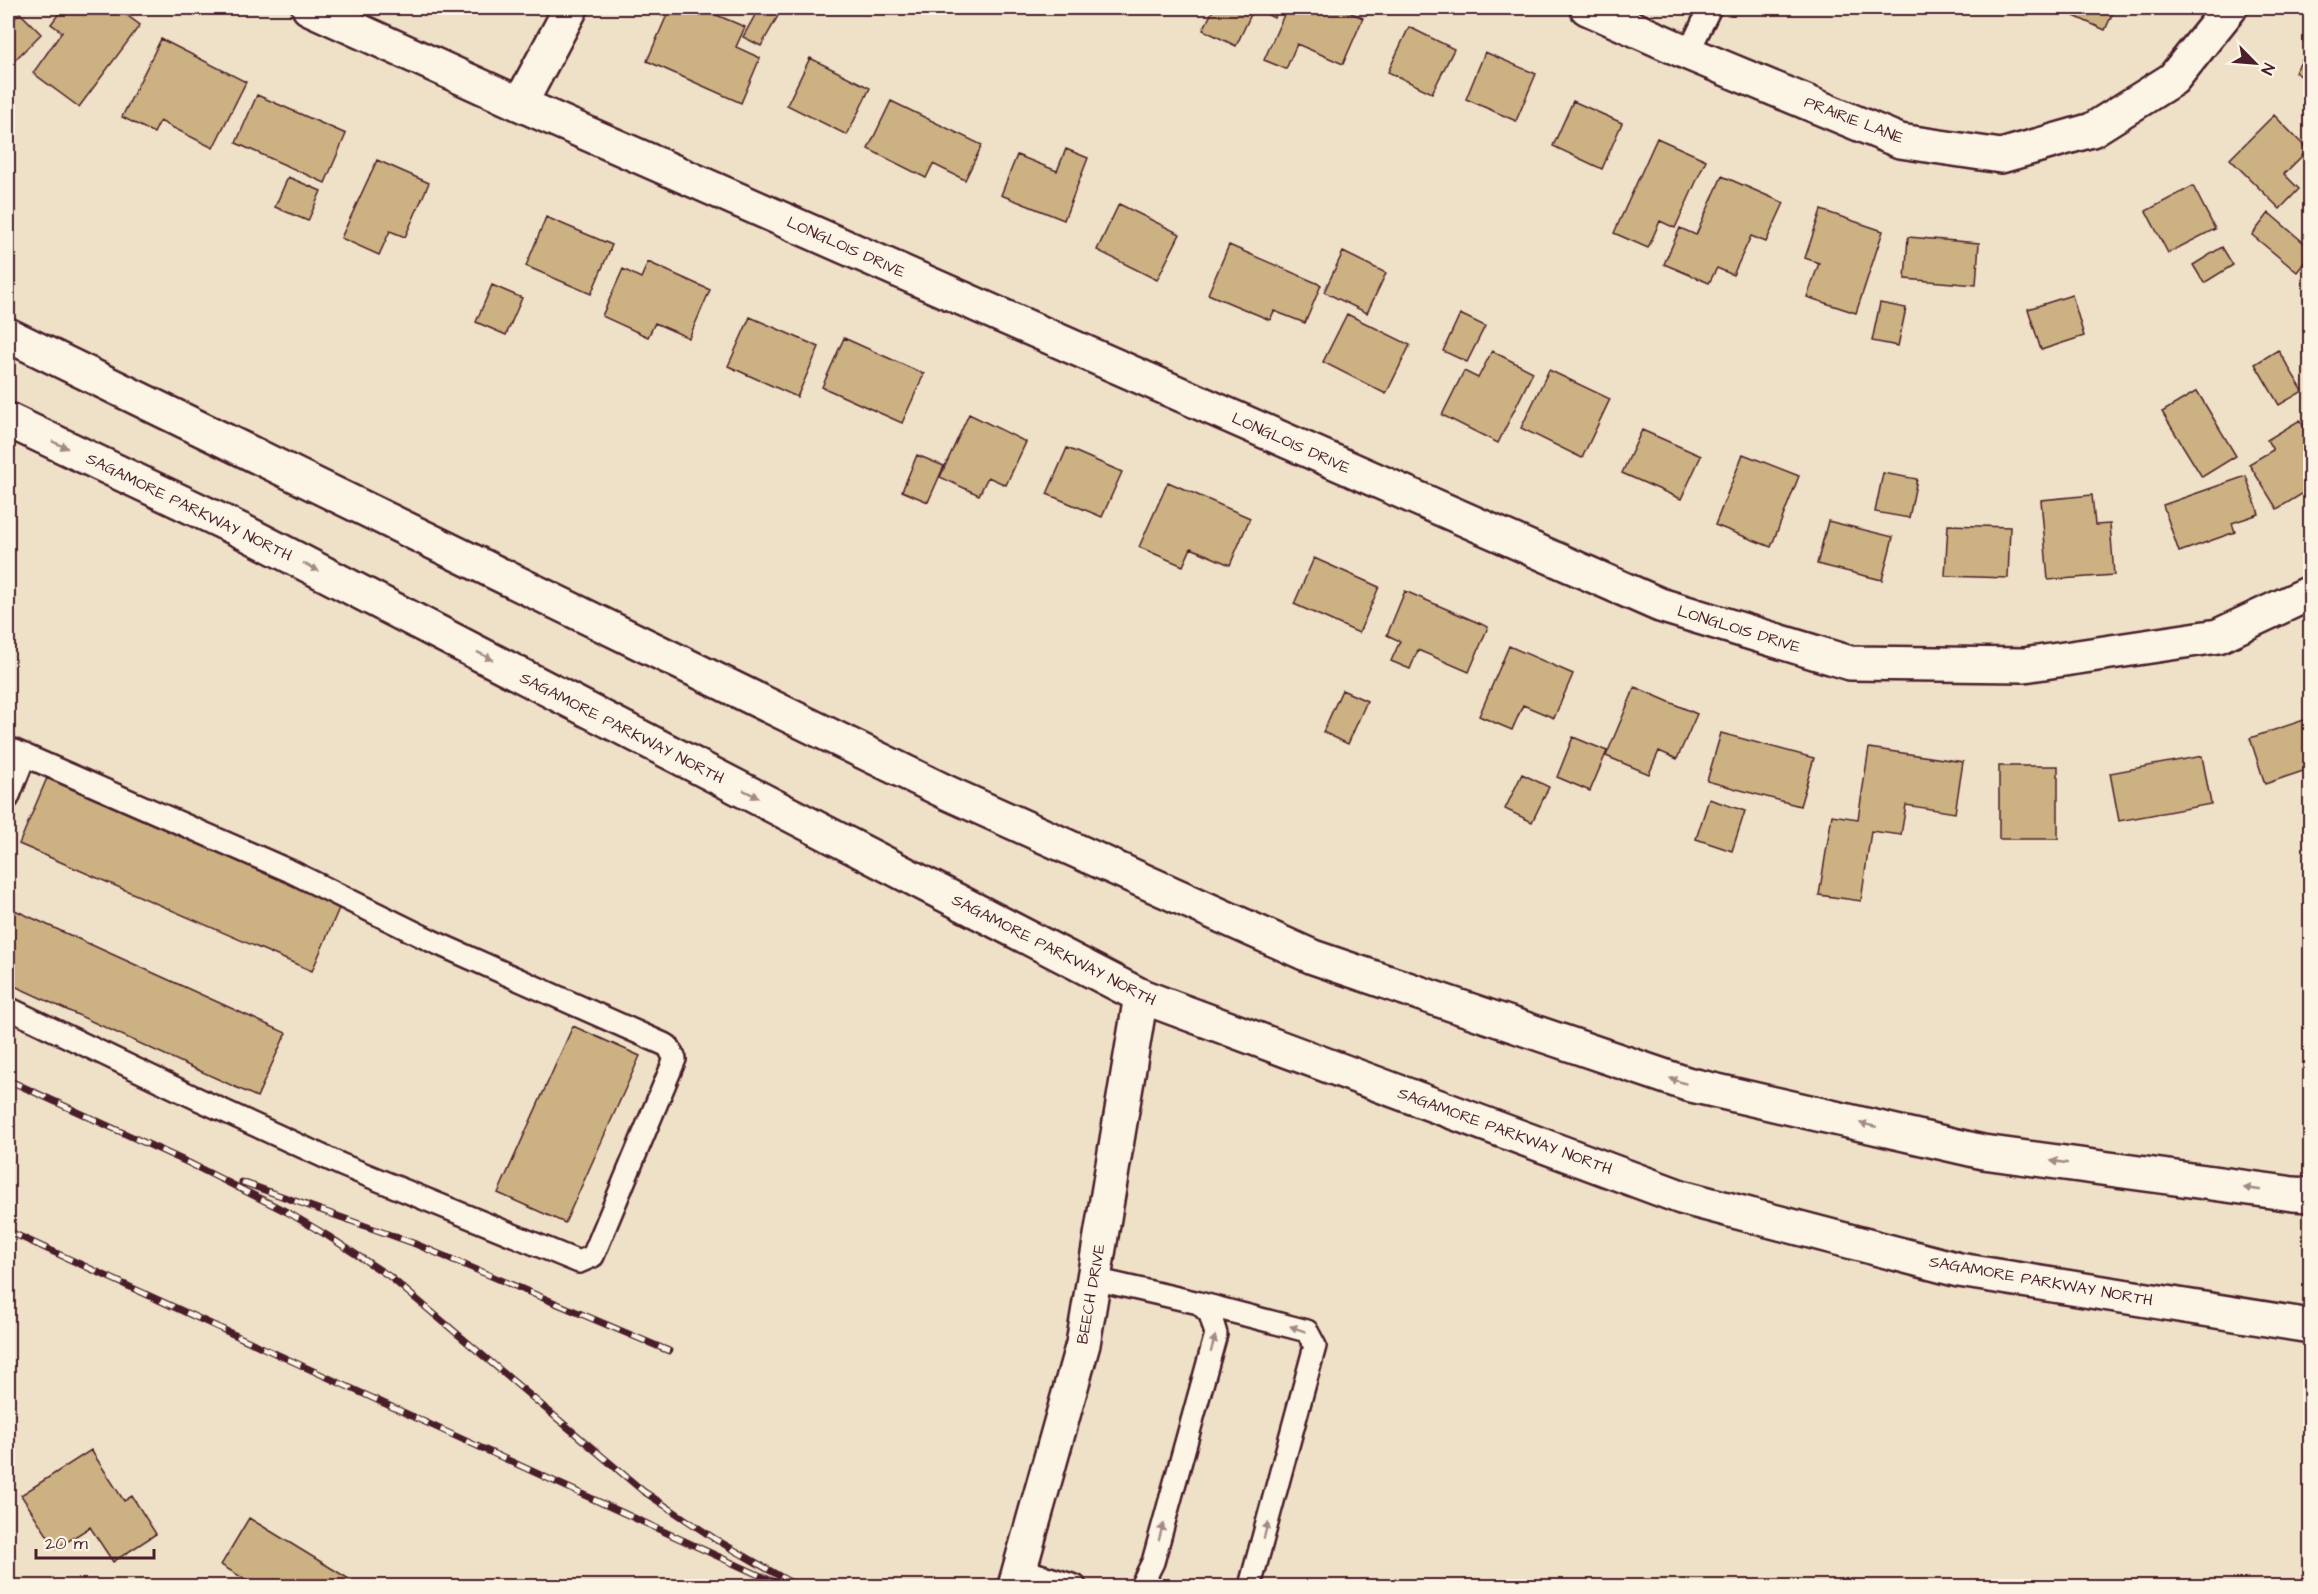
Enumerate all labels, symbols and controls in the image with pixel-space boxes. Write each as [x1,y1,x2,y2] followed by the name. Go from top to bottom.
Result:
[2225,33,2285,93] north arrow
[2256,60,2280,78] text: N
[1801,91,1907,149] street label: PRAIRIE LANE
[783,211,909,283] street label: LONGLOIS DRIVE
[1228,407,1354,479] street label: LONGLOIS DRIVE
[52,440,69,449] one-way arrow
[82,447,296,567] street label: SAGAMORE PARKWAY NORTH
[303,562,320,572] one-way arrow
[1675,600,1804,658] street label: LONGLOIS DRIVE
[476,652,493,661] one-way arrow
[516,667,728,789] street label: SAGAMORE PARKWAY NORTH
[743,789,760,799] one-way arrow
[948,889,1160,1011] street label: SAGAMORE PARKWAY NORTH
[1669,1076,1687,1085] one-way arrow
[1395,1082,1616,1180] street label: SAGAMORE PARKWAY NORTH
[1859,1120,1877,1130] one-way arrow
[2050,1158,2069,1167] one-way arrow
[2243,1184,2262,1193] one-way arrow
[1071,1242,1111,1346] street label: BEECH DRIVE
[1927,1250,2155,1312] street label: SAGAMORE PARKWAY NORTH
[1289,1324,1307,1334] one-way arrow
[1209,1335,1218,1353] one-way arrow
[1261,1521,1271,1539] one-way arrow
[36,1522,154,1560] scale bar
[1157,1523,1166,1541] one-way arrow
[45,1531,88,1556] text: 20 m

